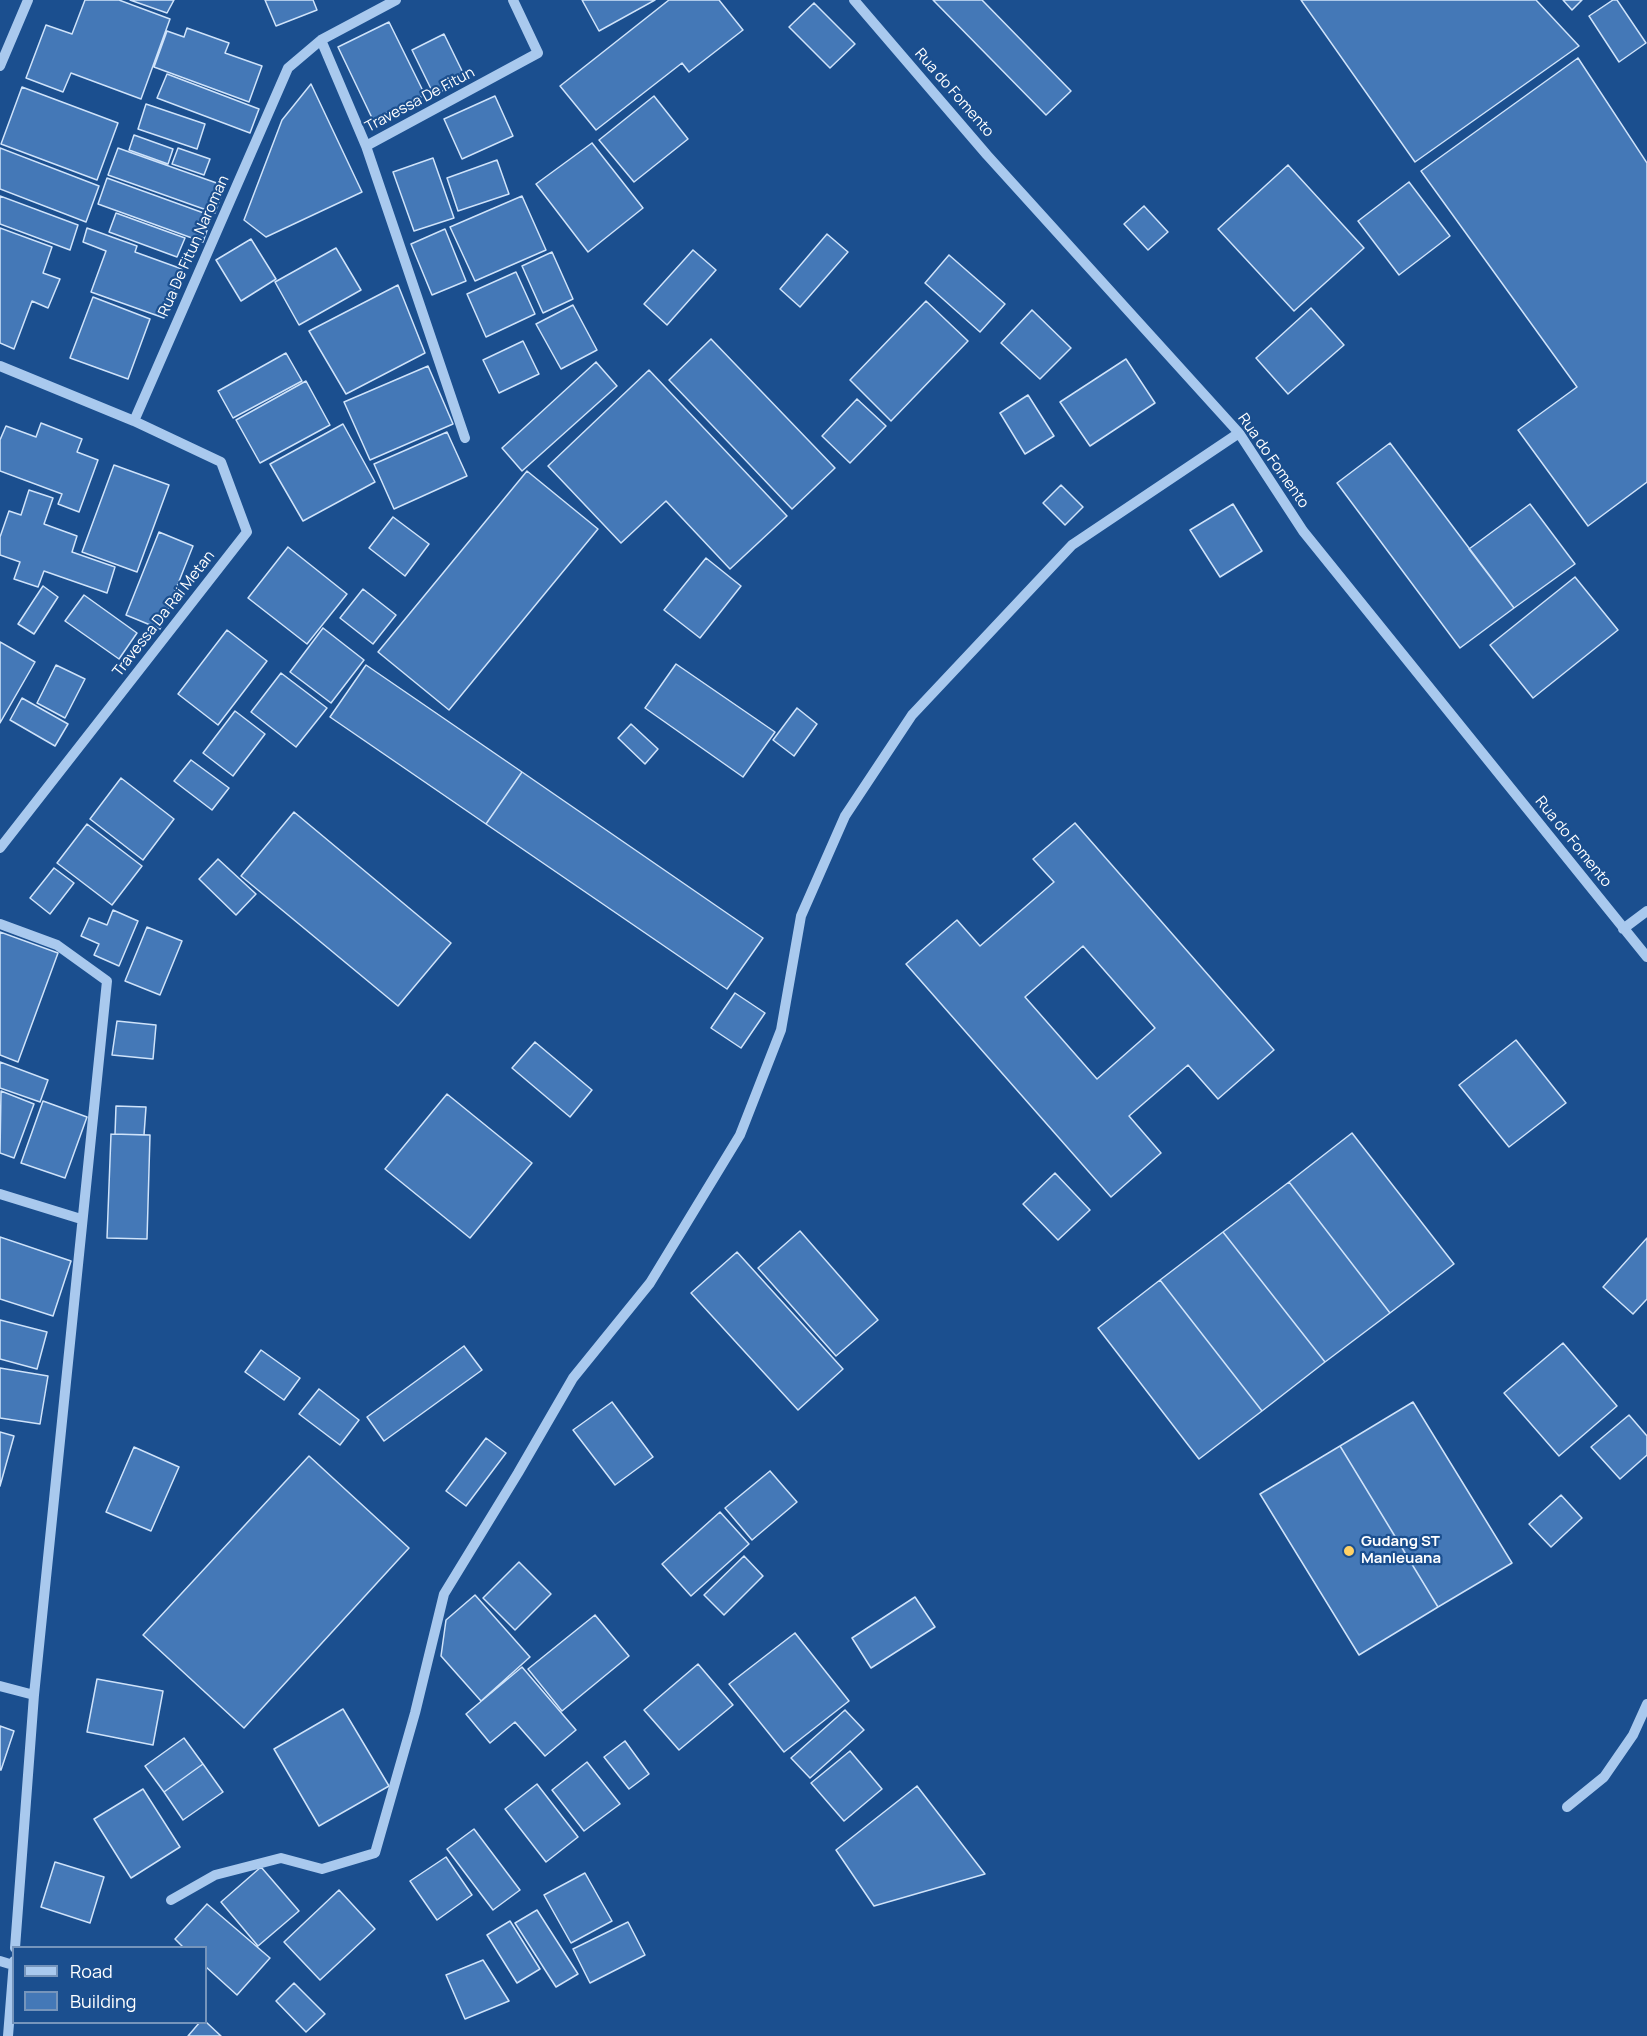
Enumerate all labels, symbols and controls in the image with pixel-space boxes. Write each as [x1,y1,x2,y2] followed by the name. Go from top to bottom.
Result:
[911,45,997,141] street label: Rua do Fomento
[362,64,478,136] street label: Travessa De Fitun
[155,173,233,319] street label: Rua De Fitun Naroman
[1234,410,1312,512] street label: Rua do Fomento
[109,547,219,681] street label: Travessa Da Rai Metan
[1531,793,1615,891] street label: Rua do Fomento
[1361,1533,1441,1568] place label: Gudang ST Manleuana
[1342,1544,1356,1558] marker: Gudang ST Manleuana
[12,1946,207,2024] legend
[70,1959,113,1983] text: Road
[70,1989,136,2013] text: Building

